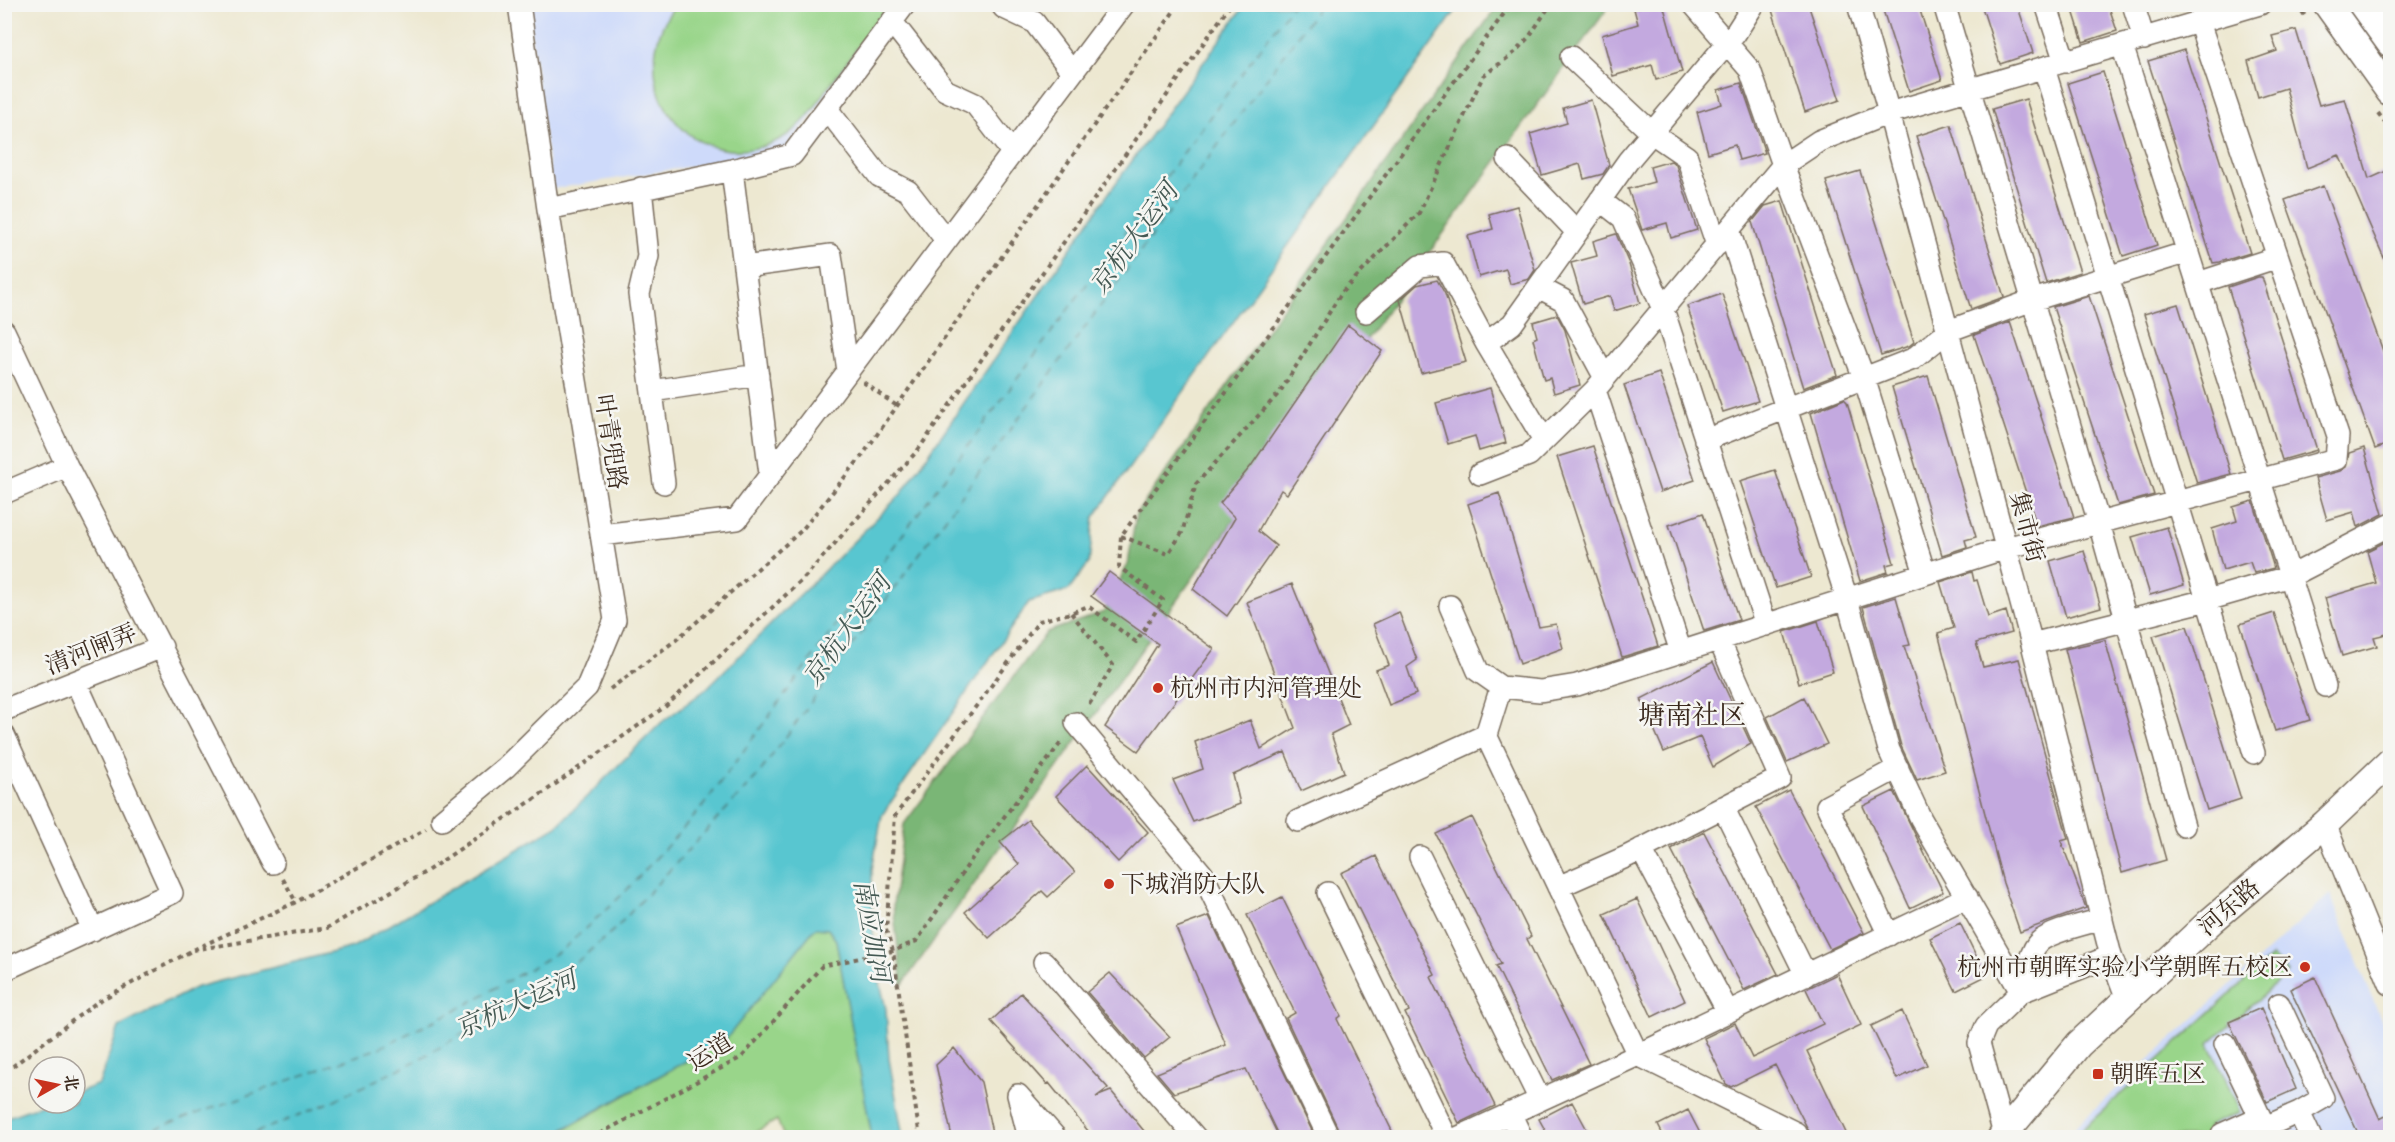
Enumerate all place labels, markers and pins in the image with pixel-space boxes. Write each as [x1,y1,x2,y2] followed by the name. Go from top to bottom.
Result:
[1170,672,1362,704] place label: 杭州市内河管理处
[1151,681,1165,695] marker: 杭州市内河管理处
[1121,868,1265,900] place label: 下城消防大队
[1102,877,1116,891] marker: 下城消防大队
[1957,951,2293,983] place label: 杭州市朝晖实验小学朝晖五校区
[2298,960,2312,974] marker: 杭州市朝晖实验小学朝晖五校区
[2110,1058,2206,1090] place label: 朝晖五区
[2091,1067,2105,1081] marker: 朝晖五区

